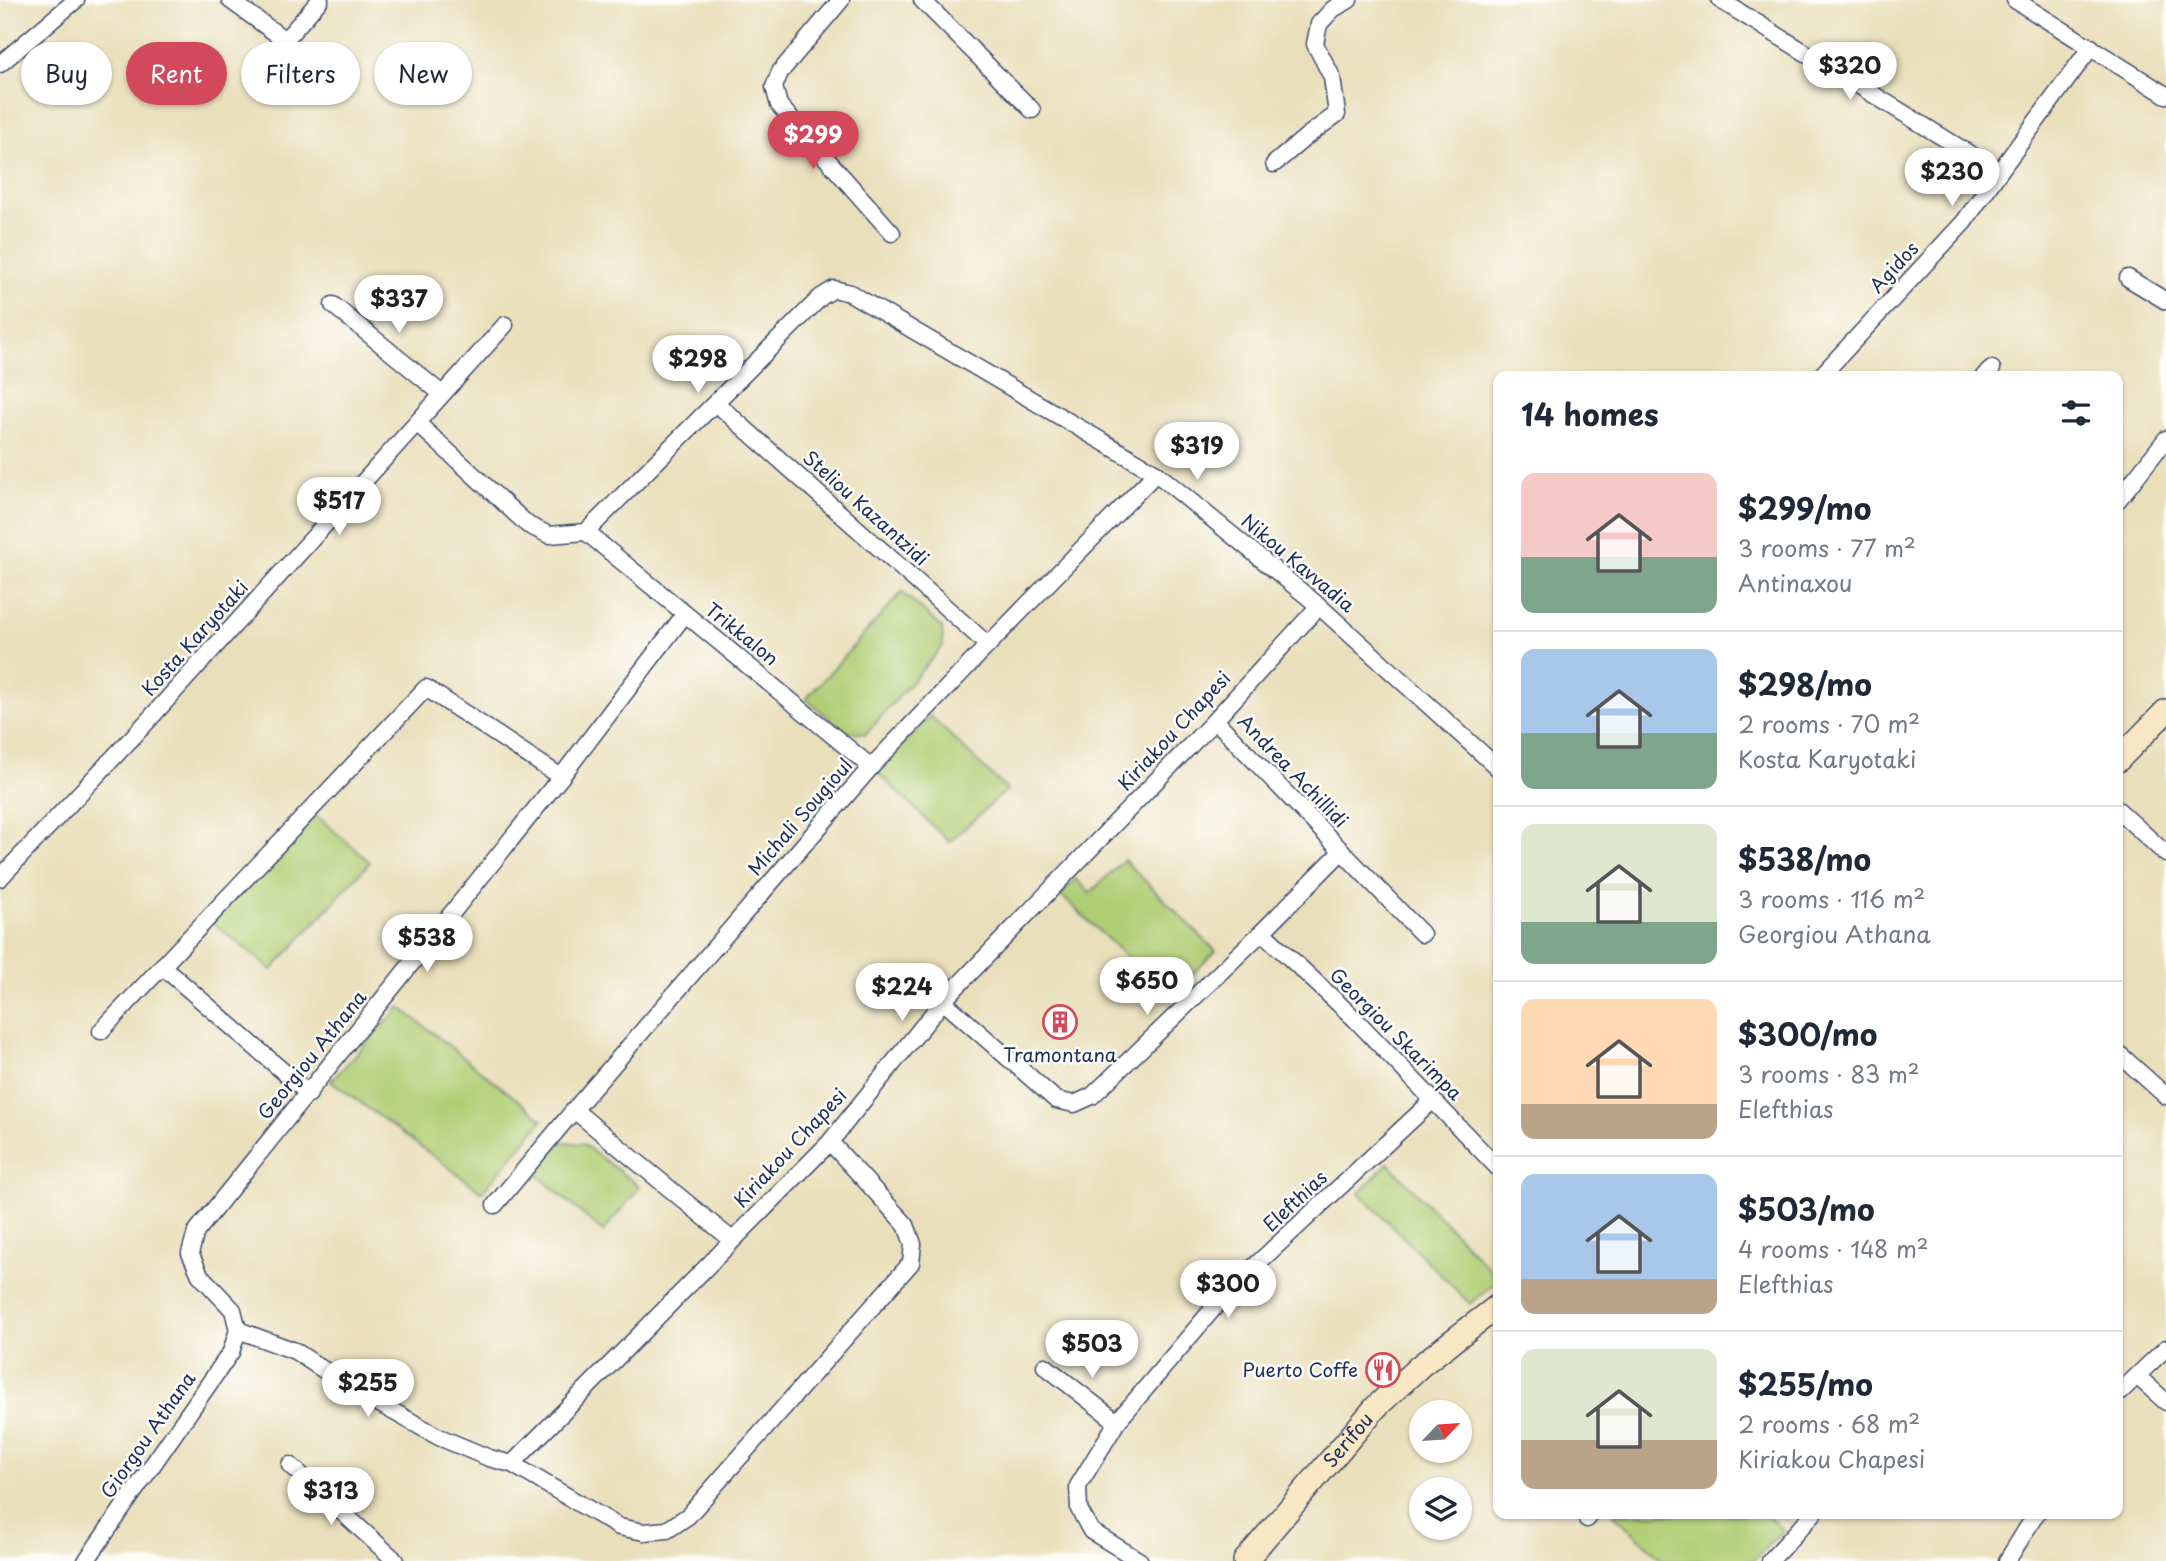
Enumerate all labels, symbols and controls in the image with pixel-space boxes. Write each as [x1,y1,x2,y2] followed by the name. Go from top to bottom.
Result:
[21,42,112,105] chip: Buy
[126,42,227,105] chip: Rent
[241,42,360,105] chip: Filters
[374,42,472,105] chip: New
[1809,42,1891,102] pin: $320
[1819,47,1881,82] text: $320
[772,111,854,171] pin: $299
[784,116,842,151] text: $299
[1911,148,1993,208] pin: $230
[1921,153,1983,188] text: $230
[1862,234,1924,298] street label: Agidos
[358,276,440,335] pin: $337
[370,280,428,315] text: $337
[657,336,739,395] pin: $298
[668,340,728,375] text: $298
[1521,391,1659,436] text: 14 homes
[2057,394,2095,432] icon: filters
[1156,422,1238,482] pin: $319
[1170,427,1224,462] text: $319
[798,443,936,571] street label: Steliou Kazantzidi
[298,477,380,537] pin: $517
[313,482,365,517] text: $517
[1738,485,1871,530] text: $299/mo
[1577,501,1661,585] icon: home
[1236,506,1362,619] street label: Nikou Kavvadia
[1738,530,1916,565] text: 3 rooms · 77 m²
[1738,565,1852,600] text: Antinaxou
[135,573,254,701] street label: Kosta Karyotaki
[700,595,785,671] street label: Trikkalon
[1738,661,1872,706] text: $298/mo
[1110,664,1236,796] street label: Kiriakou Chapesi
[1577,677,1661,761] icon: home
[1738,706,1920,741] text: 2 rooms · 70 m²
[1232,707,1355,833] street label: Andrea Achillidi
[1738,741,1917,776] text: Kosta Karyotaki
[740,752,858,881] street label: Michali Sougioul
[1738,836,1871,881] text: $538/mo
[1577,852,1661,936] icon: home
[1738,881,1925,916] text: 3 rooms · 116 m²
[386,914,468,974] pin: $538
[1738,916,1931,951] text: Georgiou Athana
[398,919,456,954] text: $538
[1106,958,1188,1017] pin: $650
[1324,961,1470,1106] street label: Georgiou Skarimpa
[1116,962,1178,997] text: $650
[861,964,943,1023] pin: $224
[872,968,932,1003] text: $224
[250,984,372,1125] street label: Georgiou Athana
[1041,1003,1079,1041] building icon: Tramontana
[1738,1011,1877,1056] text: $300/mo
[1577,1027,1661,1111] icon: home
[1003,1040,1117,1068] place label: Tramontana
[1738,1056,1920,1091] text: 3 rooms · 83 m²
[726,1081,852,1213] street label: Kiriakou Chapesi
[1738,1091,1834,1126] text: Elefthias
[1256,1163,1333,1237] street label: Elefthias
[1738,1186,1875,1231] text: $503/mo
[1577,1202,1661,1286] icon: home
[1738,1231,1929,1266] text: 4 rooms · 148 m²
[1187,1260,1269,1320] pin: $300
[1196,1265,1260,1300] text: $300
[1738,1266,1834,1301] text: Elefthias
[1051,1320,1133,1380] pin: $503
[1061,1325,1123,1360] text: $503
[1364,1351,1402,1389] restaurant icon: Puerto Coffe
[1242,1355,1358,1383] place label: Puerto Coffe
[327,1360,409,1419] pin: $255
[1738,1361,1873,1406] text: $255/mo
[338,1364,398,1399] text: $255
[93,1365,201,1503] street label: Giorgou Athana
[1577,1377,1661,1461] icon: home
[1409,1400,1472,1463] north arrow
[1409,1400,1472,1540] map controls
[1316,1406,1379,1473] street label: Serifou
[1738,1406,1920,1441] text: 2 rooms · 68 m²
[1738,1441,1925,1476] text: Kiriakou Chapesi
[290,1468,372,1527] pin: $313
[303,1472,359,1507] text: $313
[1409,1477,1472,1540] button: layers

